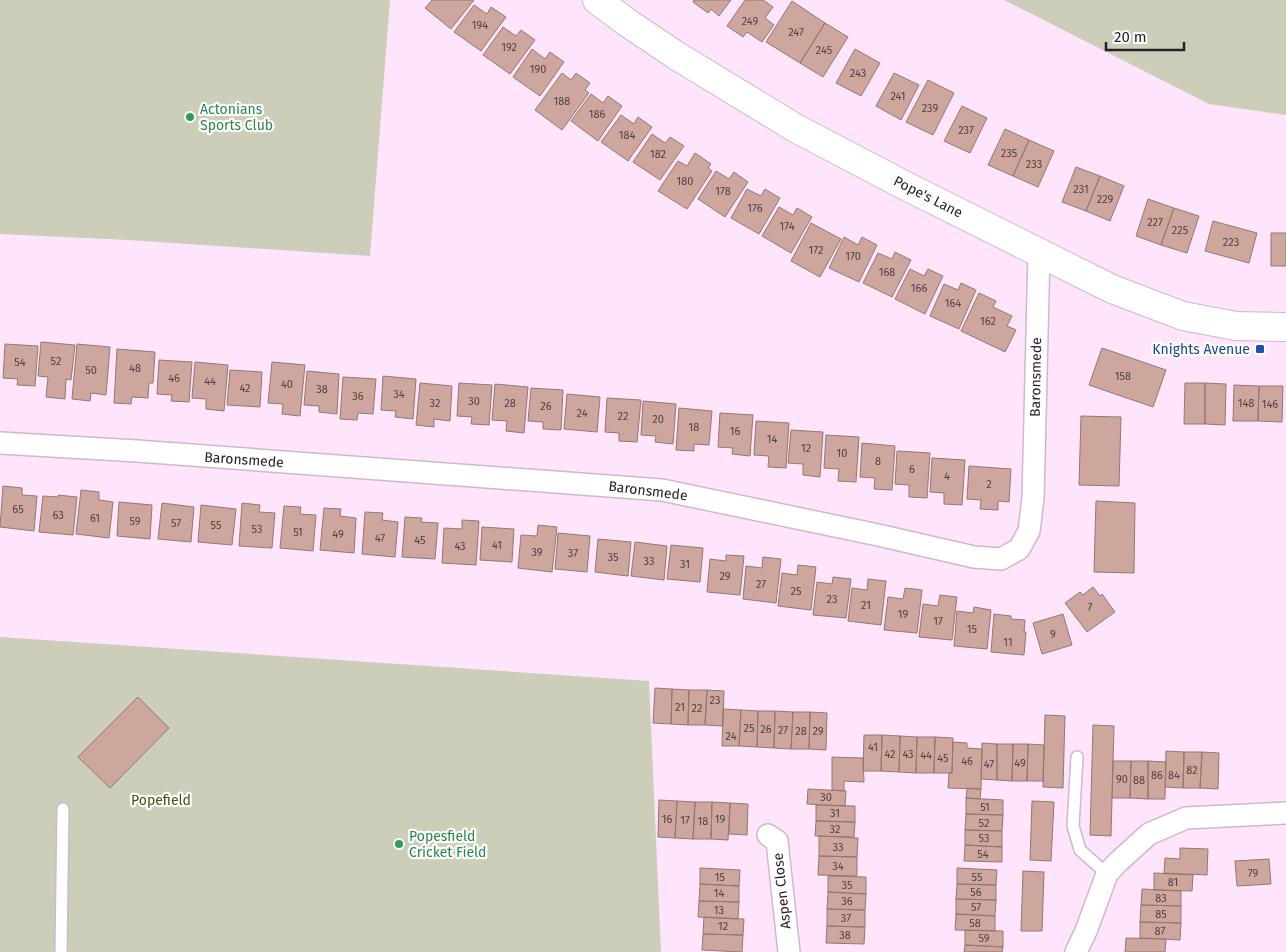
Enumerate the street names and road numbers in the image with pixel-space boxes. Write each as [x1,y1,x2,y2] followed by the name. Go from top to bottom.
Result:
[891,172,965,222] street label: Pope's Lane
[1027,337,1045,417] street label: Baronsmede
[204,449,284,471] street label: Baronsmede
[607,478,689,504] street label: Baronsmede
[770,852,794,930] street label: Aspen Close

